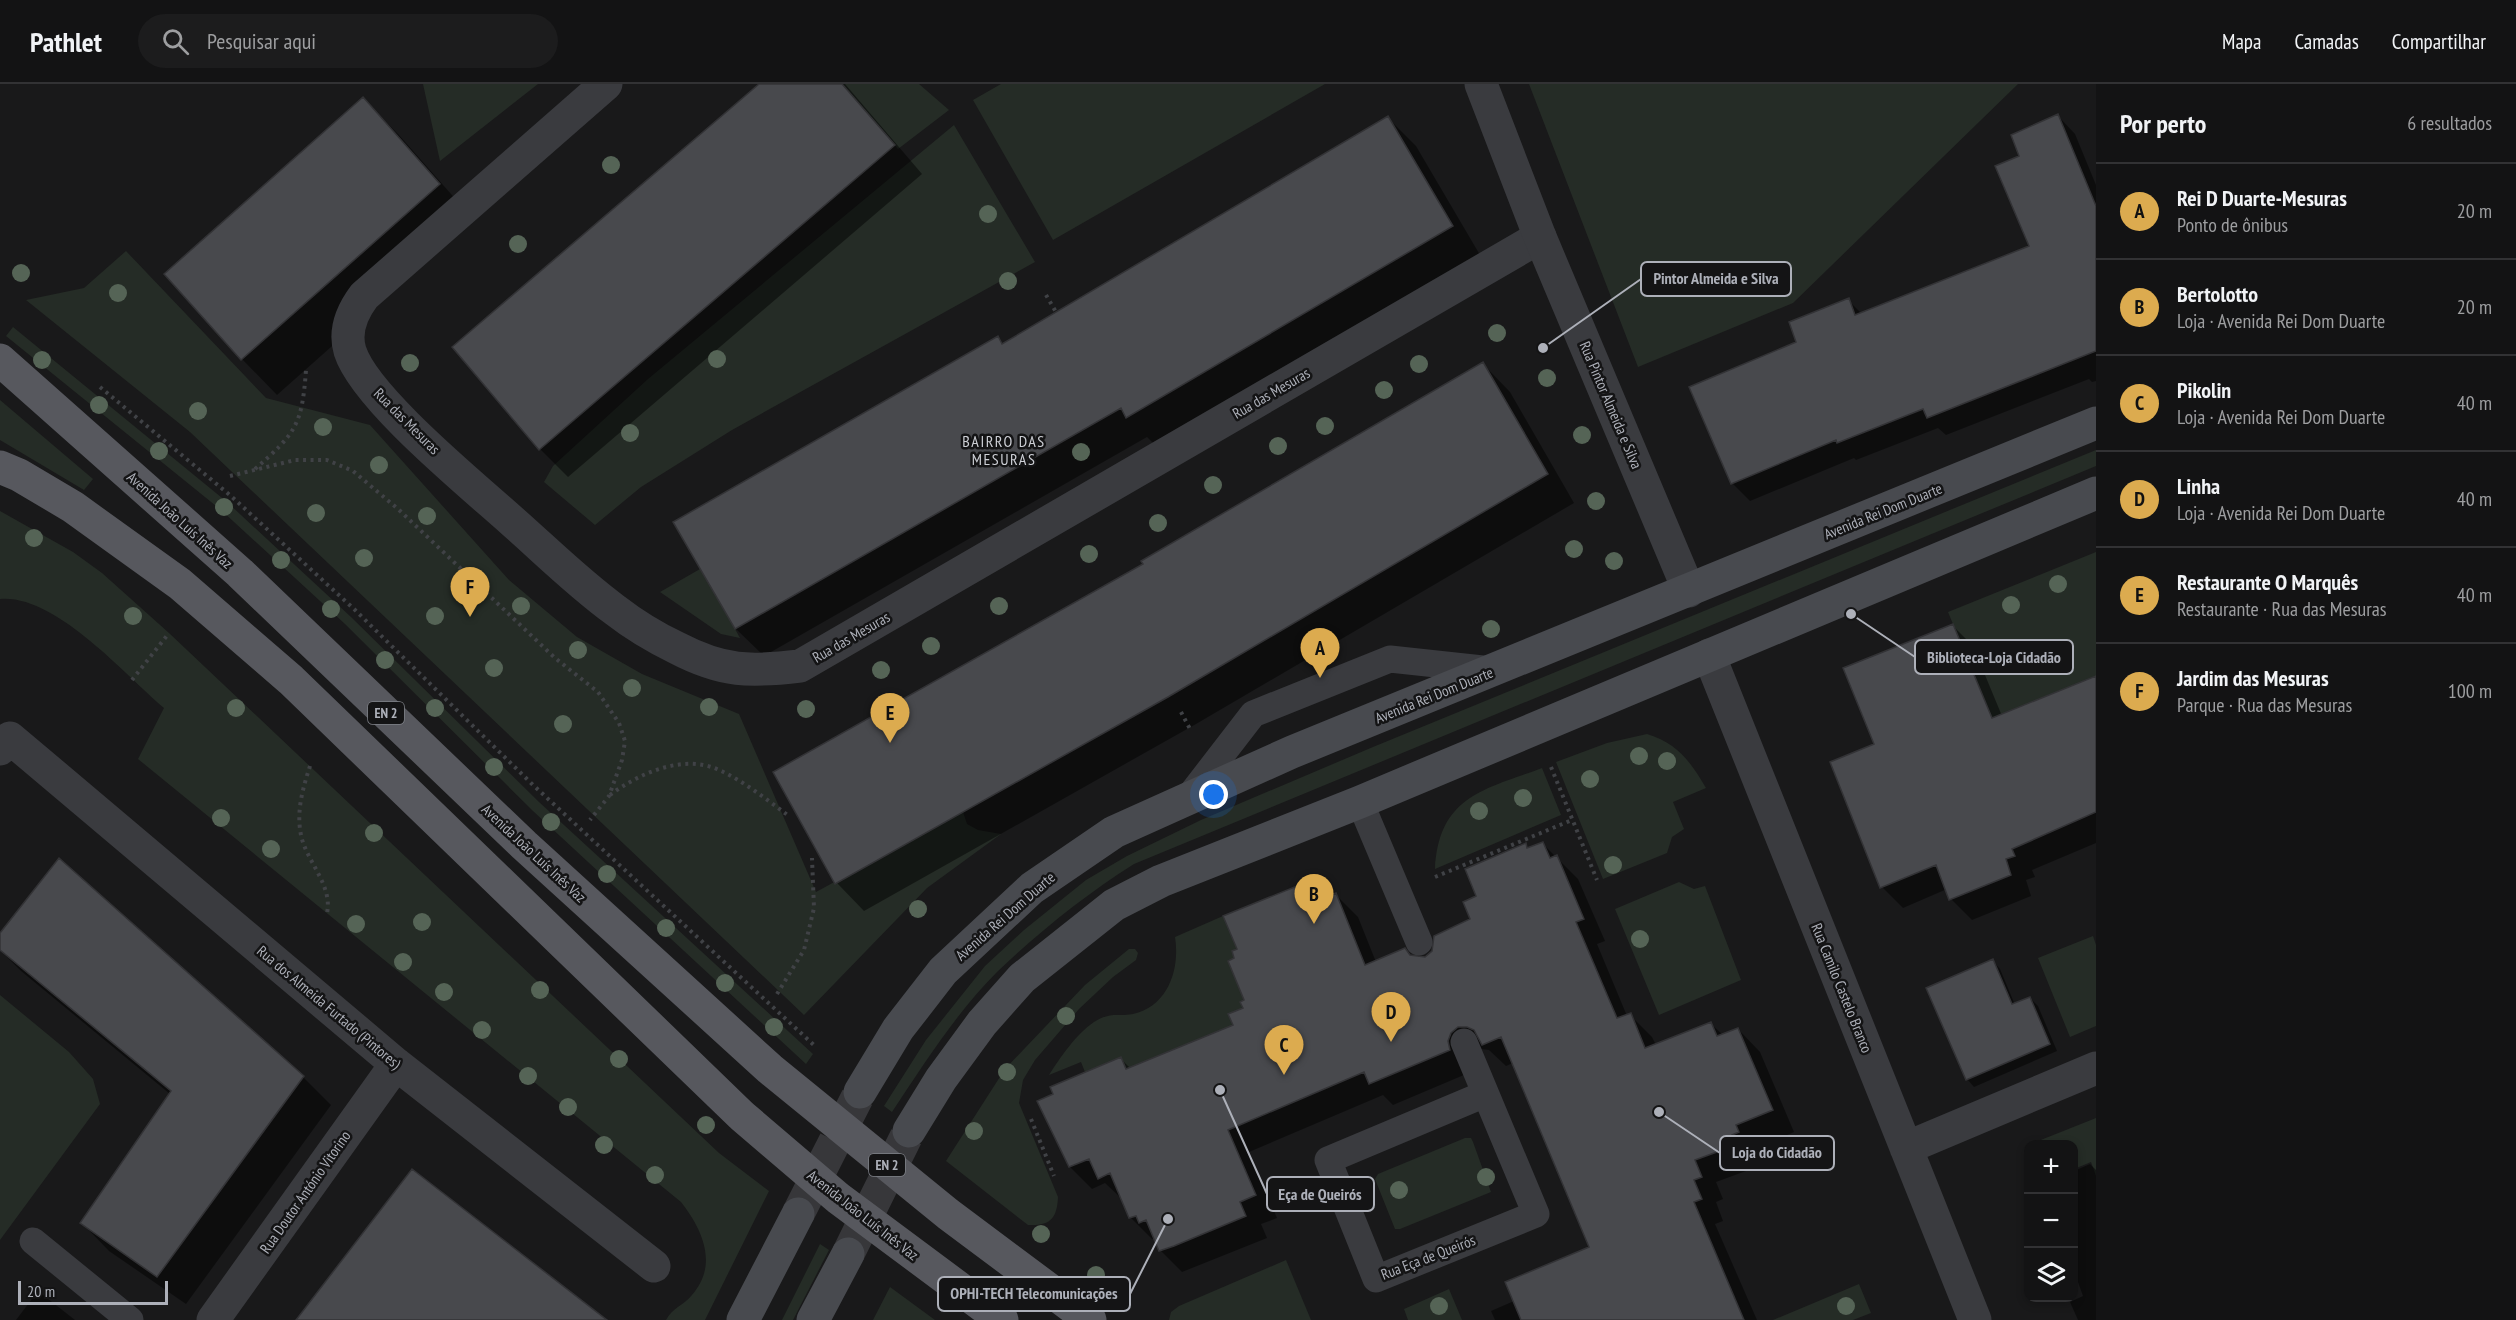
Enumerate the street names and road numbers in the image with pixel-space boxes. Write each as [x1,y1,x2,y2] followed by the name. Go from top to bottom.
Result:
[1576,338,1646,472] street label: Rua Pintor Almeida e Silva
[1229,363,1313,423] street label: Rua das Mesuras
[370,384,444,458] street label: Rua das Mesuras
[123,467,237,573] street label: Avenida João Luís Inês Vaz
[1821,479,1945,543] street label: Avenida Rei Dom Duarte
[809,607,893,667] street label: Rua das Mesuras
[1372,663,1496,727] street label: Avenida Rei Dom Duarte
[368,702,404,724] road number: EN 2
[478,800,590,906] street label: Avenida João Luís Inês Vaz
[951,868,1059,964] street label: Avenida Rei Dom Duarte
[1807,920,1877,1056] street label: Rua Camilo Castelo Branco
[253,941,405,1073] street label: Rua dos Almeida Furtado (Pintores)
[255,1127,355,1257] street label: Rua Doutor António Vitorino
[869,1154,905,1176] road number: EN 2
[804,1166,922,1264] street label: Avenida João Luís Inês Vaz
[1378,1230,1478,1284] street label: Rua Eça de Queirós

